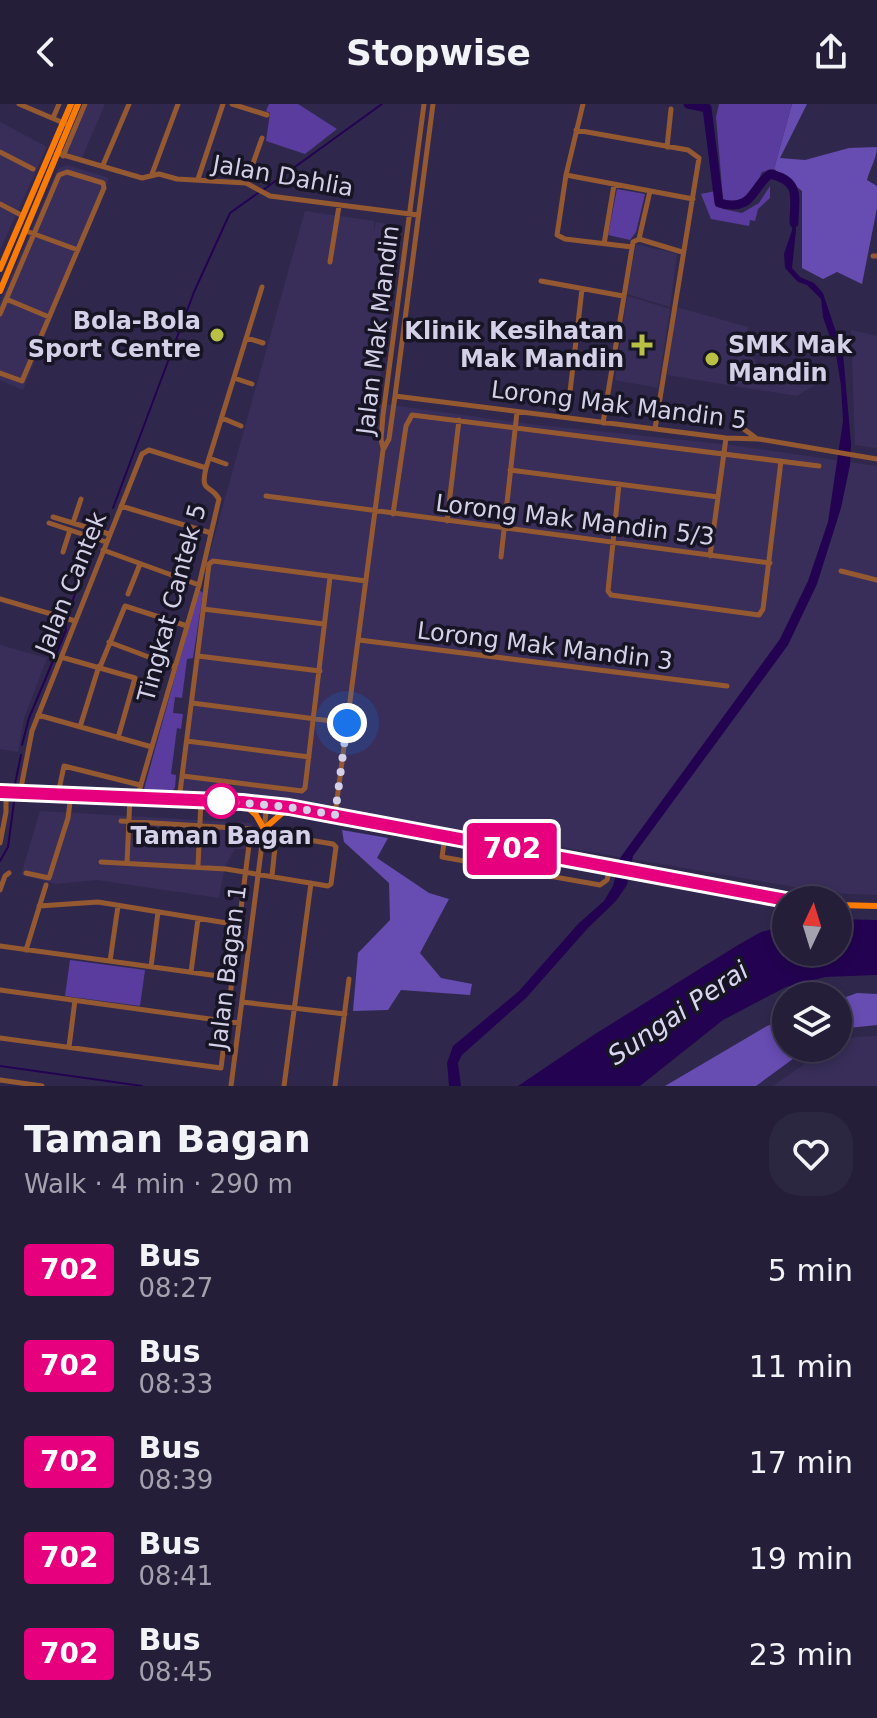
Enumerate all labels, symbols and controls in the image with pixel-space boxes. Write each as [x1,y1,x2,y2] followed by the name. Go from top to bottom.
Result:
[24,30,68,74] icon: back
[809,30,853,74] icon: share
[346,32,531,73] text: Stopwise
[208,149,356,202] street label: Jalan Dahlia
[351,224,405,438] street label: Jalan Mak Mandin
[28,307,201,363] place label: Bola-Bola Sport Centre
[404,317,624,373] place label: Klinik Kesihatan Mak Mandin
[208,326,226,344] marker: Bola-Bola Sport Centre
[728,331,853,387] place label: SMK Mak Mandin
[631,334,653,356] marker: Klinik Kesihatan Mak Mandin
[703,350,721,368] marker: SMK Mak Mandin
[490,375,748,435] street label: Lorong Mak Mandin 5
[434,489,716,551] street label: Lorong Mak Mandin 5/3
[132,501,212,706] street label: Tingkat Cantek 5
[29,508,112,660] street label: Jalan Cantek
[416,616,674,676] street label: Lorong Mak Mandin 3
[327,703,367,743] your location
[204,784,238,818] marker: Taman Bagan
[130,822,312,850] place label: Taman Bagan
[466,823,558,875] line badge: 702
[483,832,541,865] text: 702
[204,883,252,1053] street label: Jalan Bagan 1
[772,886,852,966] north arrow
[772,886,852,1062] map controls
[602,955,755,1071] water label: Sungai Perai
[772,982,852,1062] button: layers
[769,1112,853,1196] button: heart
[24,1117,311,1161] text: Taman Bagan
[24,1169,293,1199] text: Walk · 4 min · 290 m
[138,1238,201,1273] text: Bus
[40,1253,98,1286] text: 702
[768,1253,853,1288] text: 5 min
[138,1273,213,1303] text: 08:27
[138,1334,201,1369] text: Bus
[40,1349,98,1382] text: 702
[749,1349,853,1384] text: 11 min
[138,1369,213,1399] text: 08:33
[138,1430,201,1465] text: Bus
[40,1445,98,1478] text: 702
[749,1445,853,1480] text: 17 min
[138,1465,213,1495] text: 08:39
[138,1526,201,1561] text: Bus
[40,1541,98,1574] text: 702
[749,1541,853,1576] text: 19 min
[138,1561,213,1591] text: 08:41
[138,1622,201,1657] text: Bus
[40,1637,98,1670] text: 702
[749,1637,853,1672] text: 23 min
[138,1657,213,1687] text: 08:45

